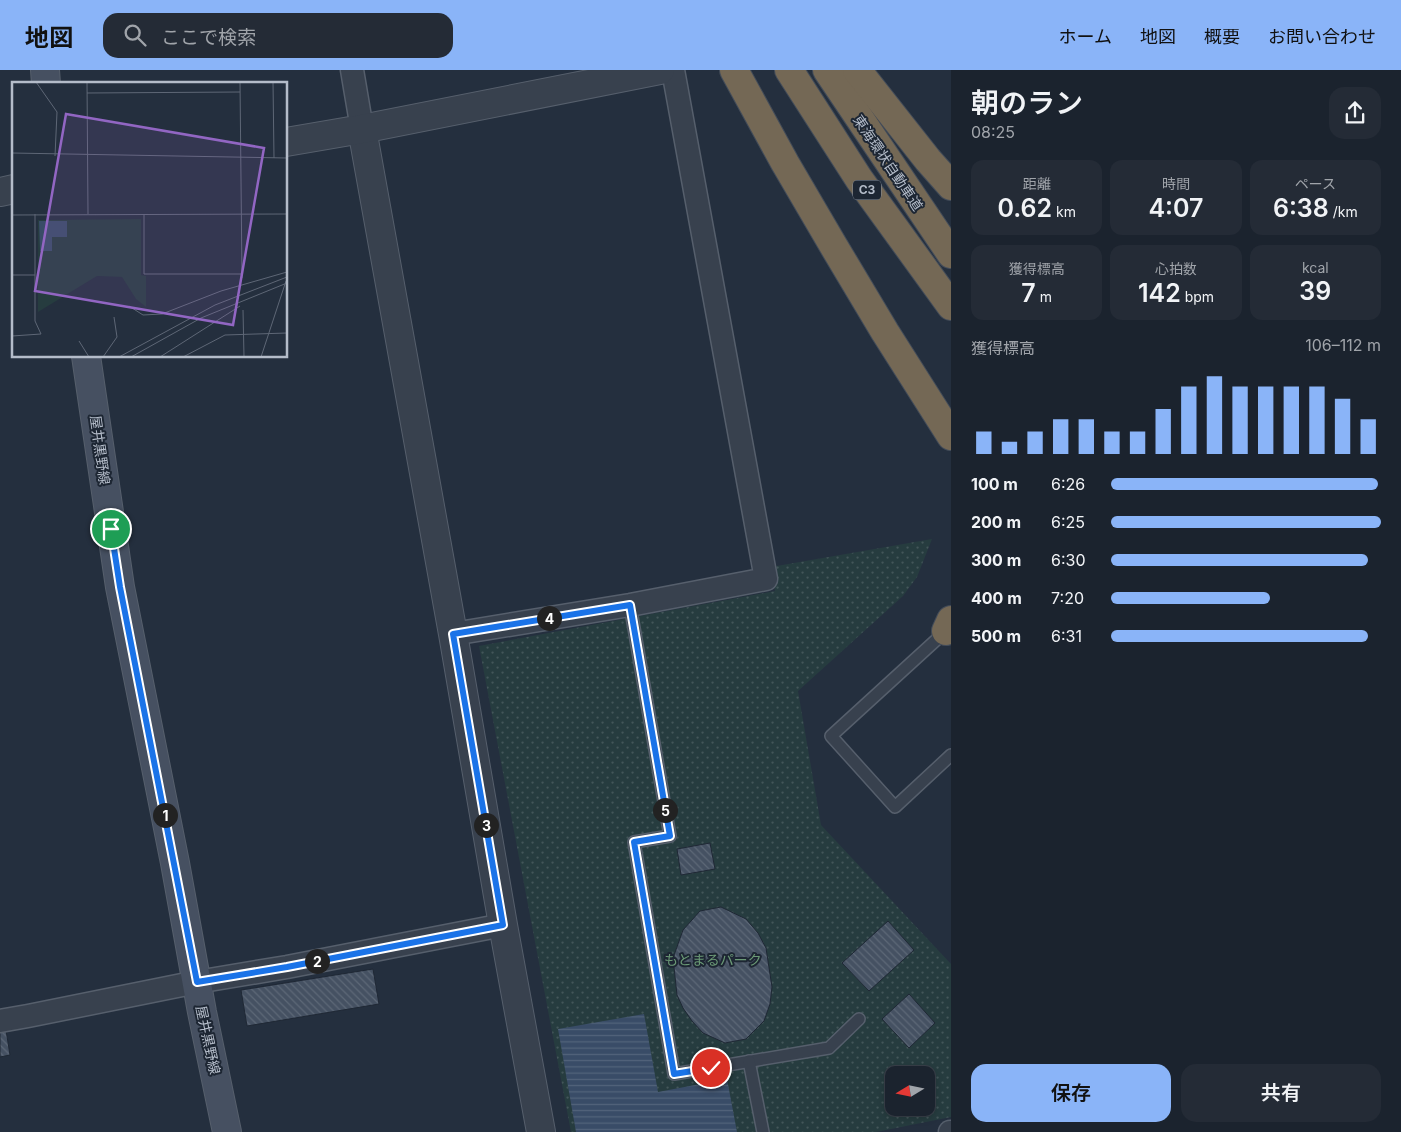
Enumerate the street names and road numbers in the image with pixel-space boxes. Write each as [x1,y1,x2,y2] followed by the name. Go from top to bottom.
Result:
[850,112,927,214] street label: 東海環状自動車道
[853,180,881,200] road number: C3
[87,414,114,486] street label: 屋井黒野線
[193,1004,224,1076] street label: 屋井黒野線

